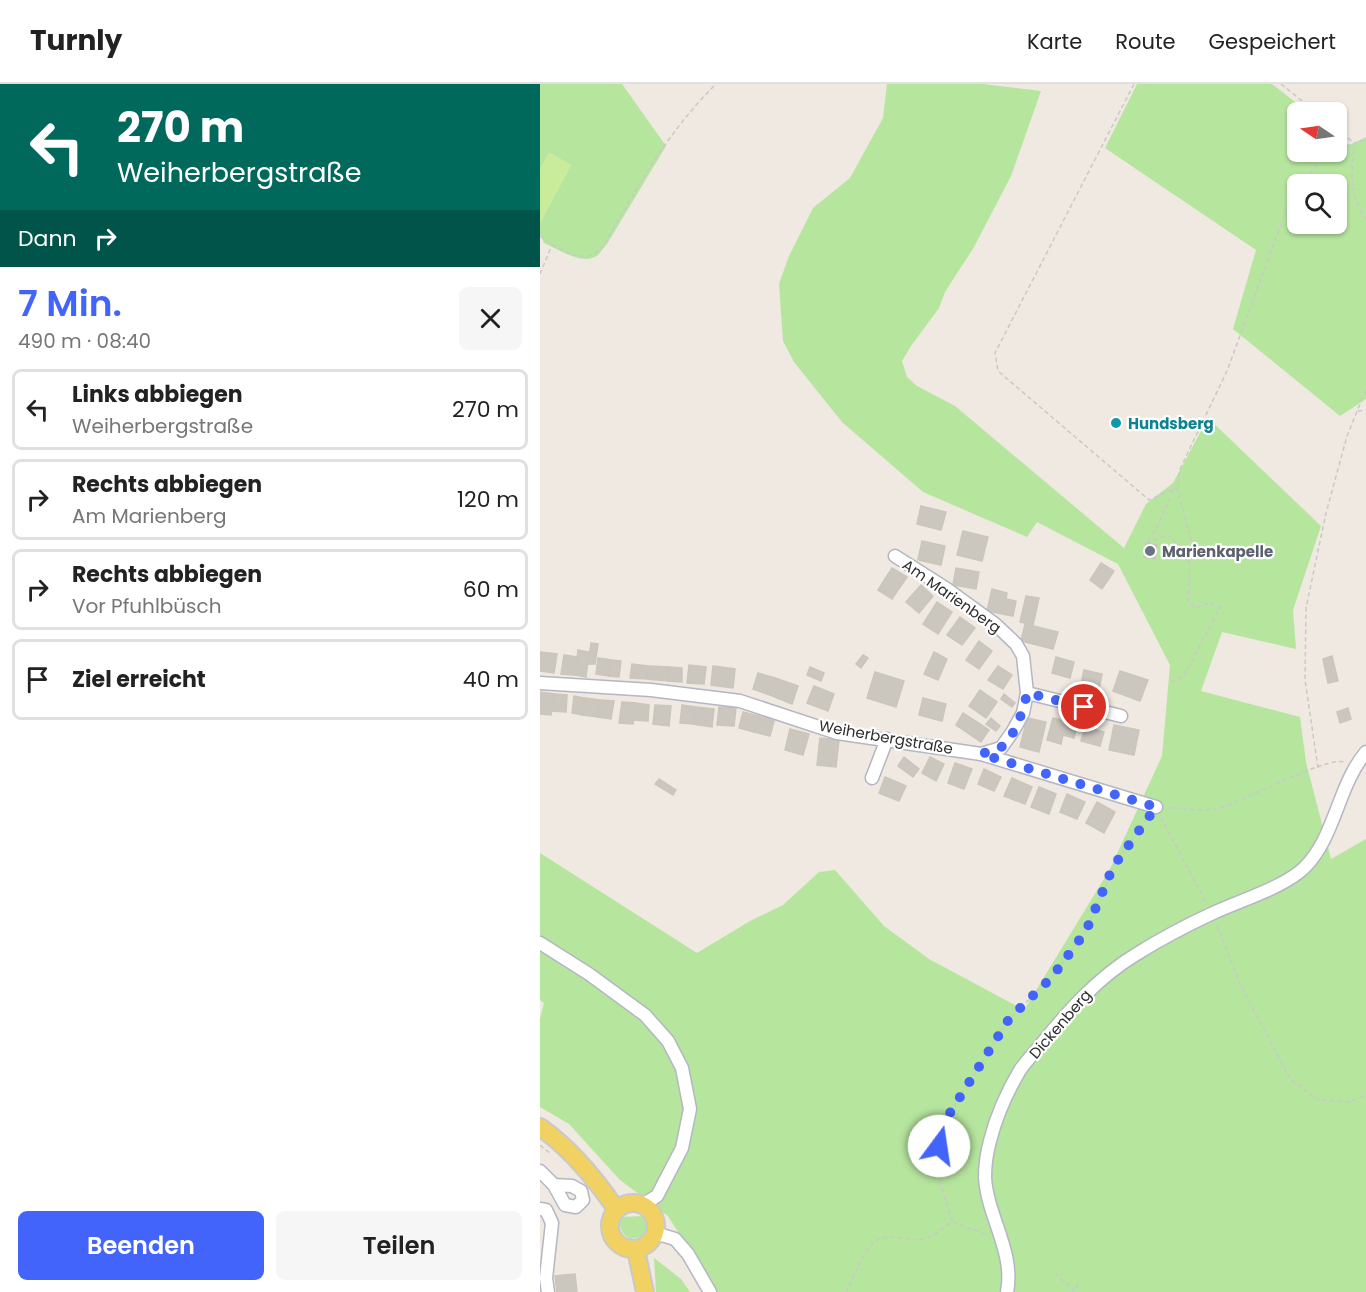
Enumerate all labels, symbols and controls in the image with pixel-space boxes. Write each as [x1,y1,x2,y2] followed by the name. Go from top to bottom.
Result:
[30,21,122,60] text: Turnly
[1027,27,1082,56] text: Karte
[1115,27,1176,56] text: Route
[1209,27,1336,56] text: Gespeichert
[117,98,244,157] text: 270 m
[1287,102,1347,162] north arrow
[1287,102,1347,234] map controls
[18,108,96,186] icon: left
[117,154,362,191] text: Weiherbergstraße
[1287,174,1347,234] button: search
[89,222,122,255] icon: right
[18,223,77,254] text: Dann
[18,278,122,329] text: 7 Min.
[459,287,522,350] button: close
[18,327,151,355] text: 490 m · 08:40
[72,379,243,410] text: Links abbiegen
[21,393,54,426] icon: left
[452,394,519,425] text: 270 m
[72,412,253,440] text: Weiherbergstraße
[1128,413,1214,434] place label: Hundsberg
[1109,416,1123,430] marker: Hundsberg
[72,469,262,500] text: Rechts abbiegen
[21,483,54,516] icon: right
[457,484,519,515] text: 120 m
[72,502,227,530] text: Am Marienberg
[1162,541,1273,562] place label: Marienkapelle
[1143,544,1157,558] marker: Marienkapelle
[898,554,1006,638] street label: Am Marienberg
[72,559,262,590] text: Rechts abbiegen
[21,573,54,606] icon: right
[463,574,519,605] text: 60 m
[72,592,222,620] text: Vor Pfuhlbüsch
[21,663,54,696] icon: arrive
[72,664,206,695] text: Ziel erreicht
[463,664,519,695] text: 40 m
[1058,681,1109,732] pin
[1067,690,1100,723] icon: arrive
[817,715,955,759] street label: Weiherbergstraße
[1024,985,1096,1063] street label: Dickenberg
[907,1114,971,1178] position arrow
[18,1211,264,1280] button: Beenden
[276,1211,522,1280] button: Teilen

